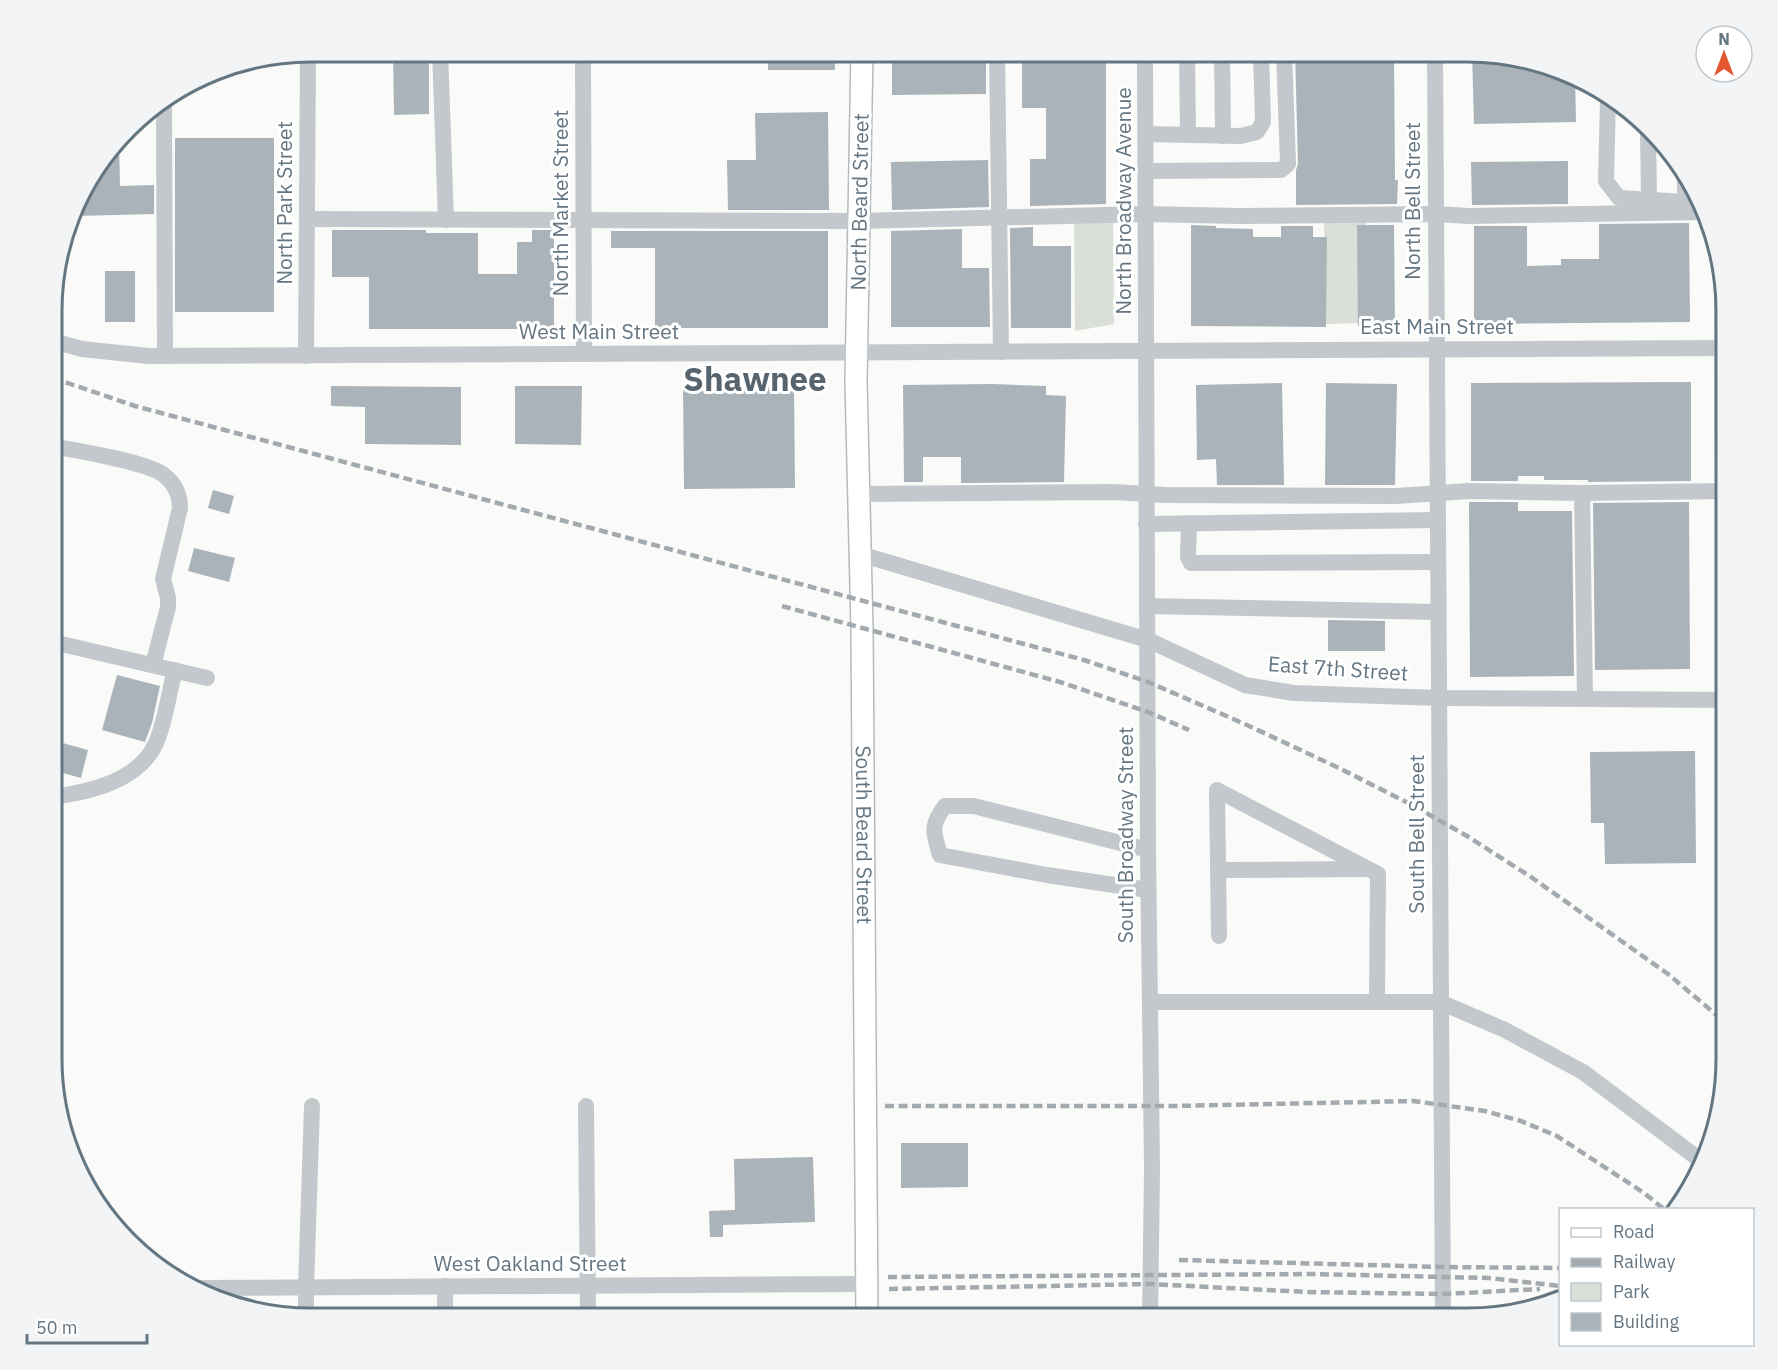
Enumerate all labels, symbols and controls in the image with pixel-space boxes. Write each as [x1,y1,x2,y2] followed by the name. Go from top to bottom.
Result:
[1694,24,1754,84] north arrow
[1718,29,1730,49] text: N
[1109,87,1137,315] street label: North Broadway Avenue
[546,110,574,296] street label: North Market Street
[843,113,875,291] street label: North Beard Street
[270,121,298,285] street label: North Park Street
[1398,122,1426,280] street label: North Bell Street
[1360,312,1514,340] street label: East Main Street
[519,317,679,345] street label: West Main Street
[683,357,827,400] district label: Shawnee
[1267,649,1409,687] street label: East 7th Street
[1111,727,1139,943] street label: South Broadway Street
[850,745,879,924] street label: South Beard Street
[1402,754,1430,914] street label: South Bell Street
[1559,1208,1754,1346] legend
[1613,1220,1654,1243] text: Road
[433,1249,627,1277] street label: West Oakland Street
[1613,1250,1675,1273] text: Railway
[1613,1280,1650,1303] text: Park
[27,1307,147,1345] scale bar
[1613,1310,1680,1333] text: Building
[36,1316,78,1339] text: 50 m

